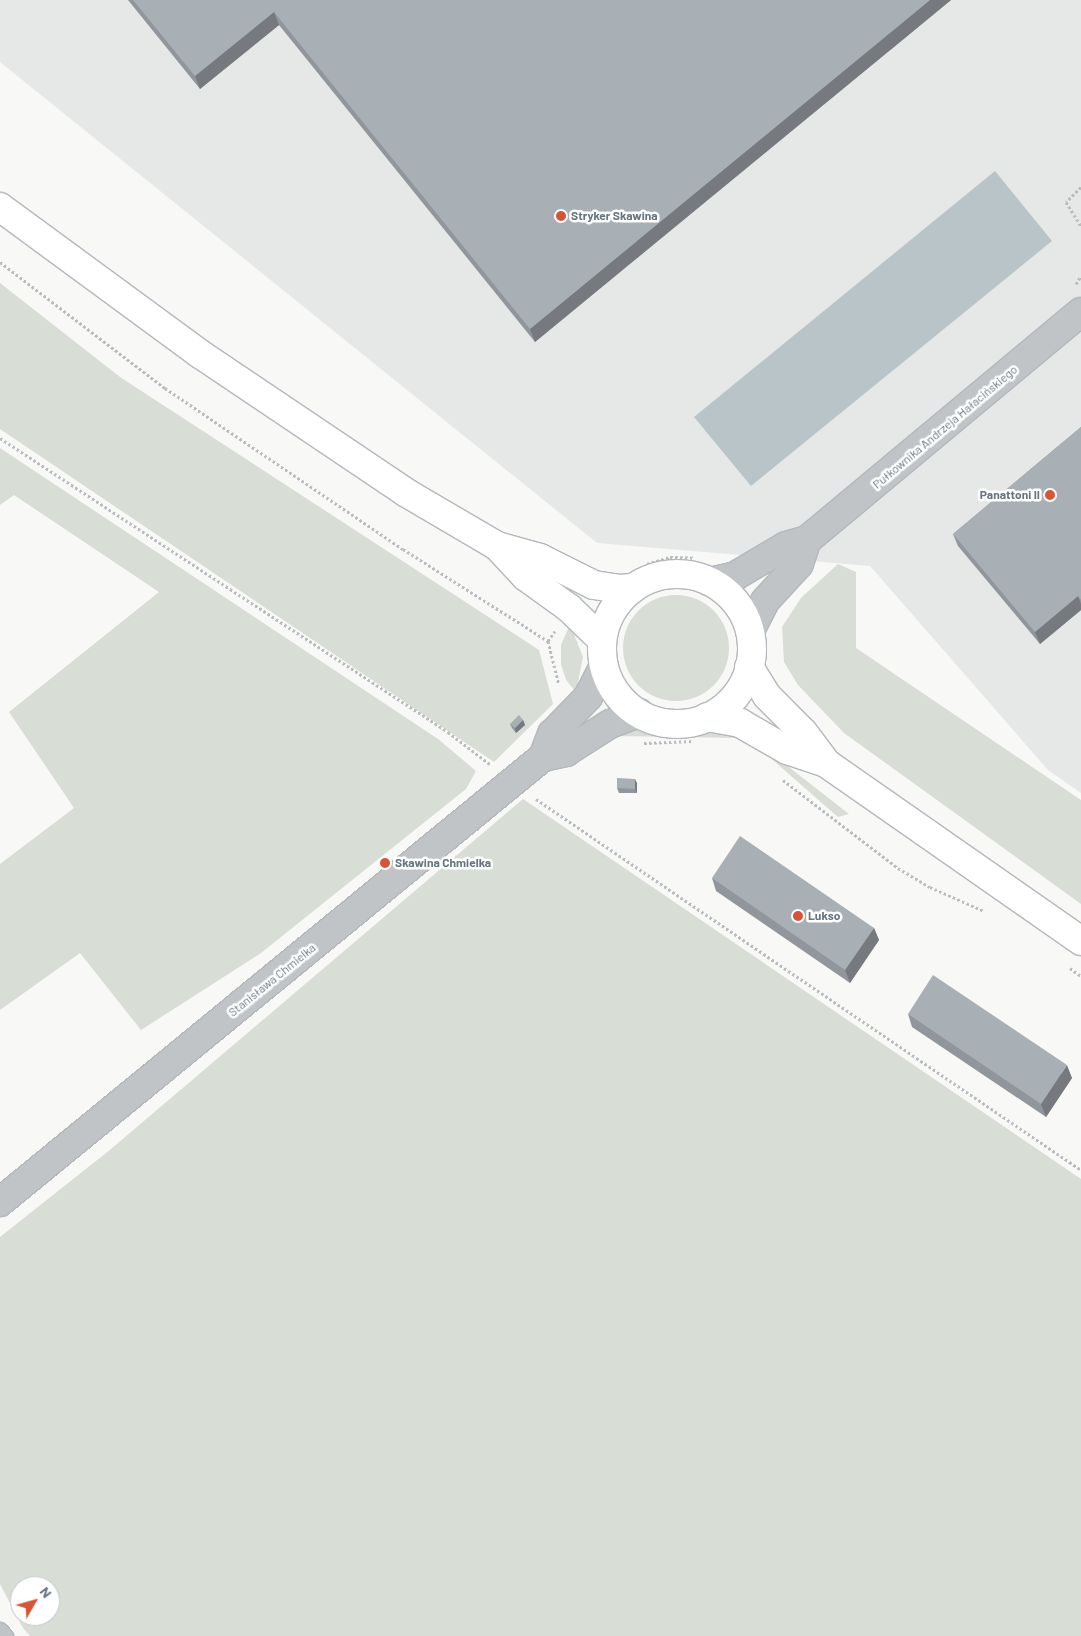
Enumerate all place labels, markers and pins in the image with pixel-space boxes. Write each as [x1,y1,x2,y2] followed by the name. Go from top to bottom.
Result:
[571,209,658,223] place label: Stryker Skawina
[555,210,567,222] marker: Stryker Skawina
[980,488,1040,502] place label: Panattoni II
[1044,489,1056,501] marker: Panattoni II
[395,856,491,870] place label: Skawina Chmielka
[379,857,391,869] marker: Skawina Chmielka
[808,909,840,923] place label: Lukso
[792,910,804,922] marker: Lukso

